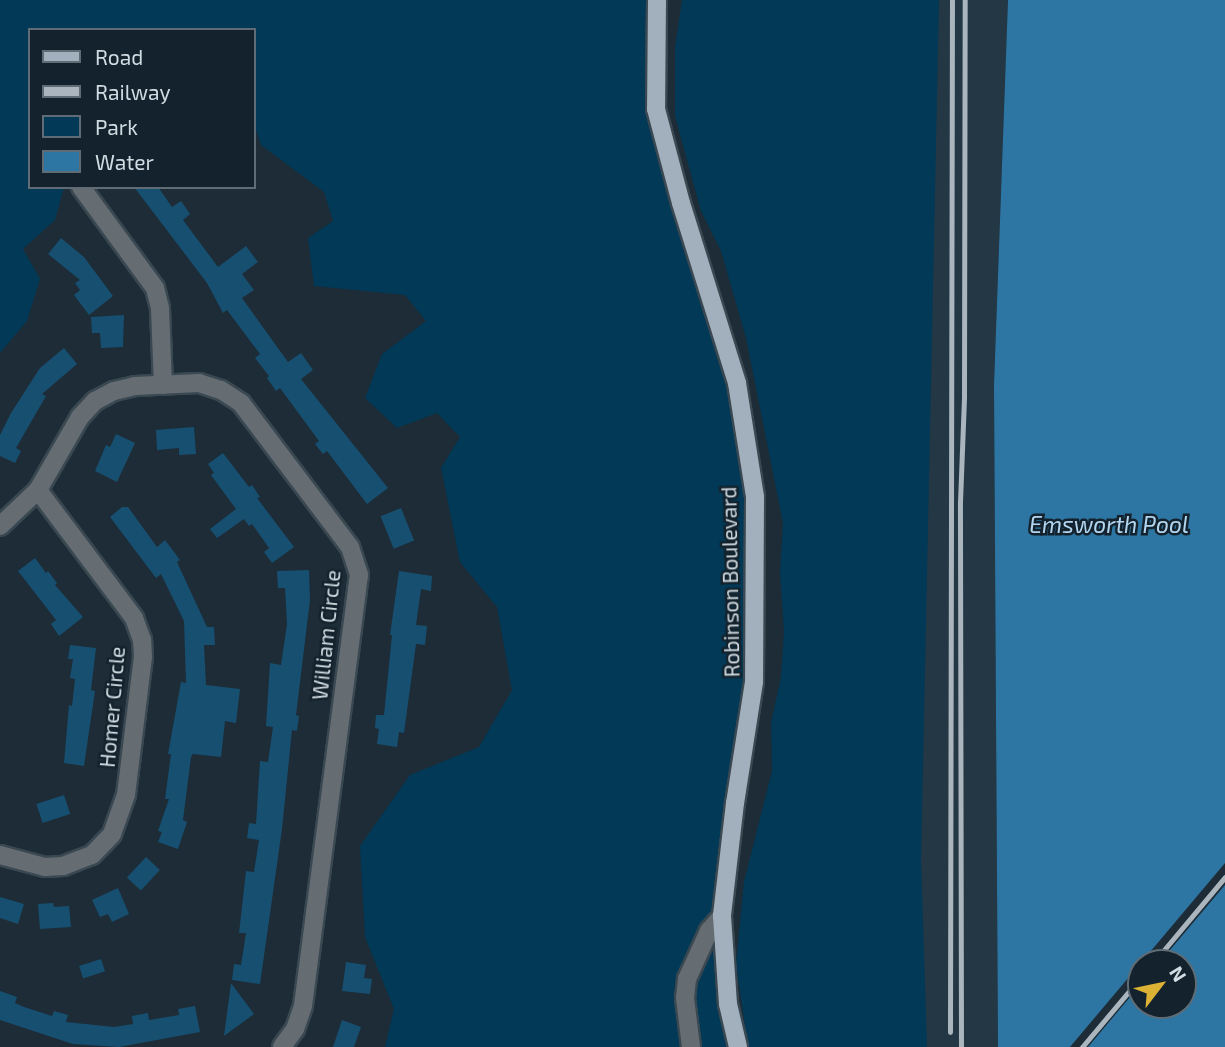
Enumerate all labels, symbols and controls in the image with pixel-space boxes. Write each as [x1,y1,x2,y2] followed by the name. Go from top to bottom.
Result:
[28,28,256,189] legend
[95,44,143,69] text: Road
[95,79,171,104] text: Railway
[95,114,138,139] text: Park
[95,149,154,174] text: Water
[716,486,744,678] street label: Robinson Boulevard
[1029,510,1189,538] water label: Emsworth Pool
[307,569,345,701] street label: William Circle
[94,645,130,769] street label: Homer Circle
[1127,949,1197,1019] north arrow
[1165,962,1192,986] text: N

